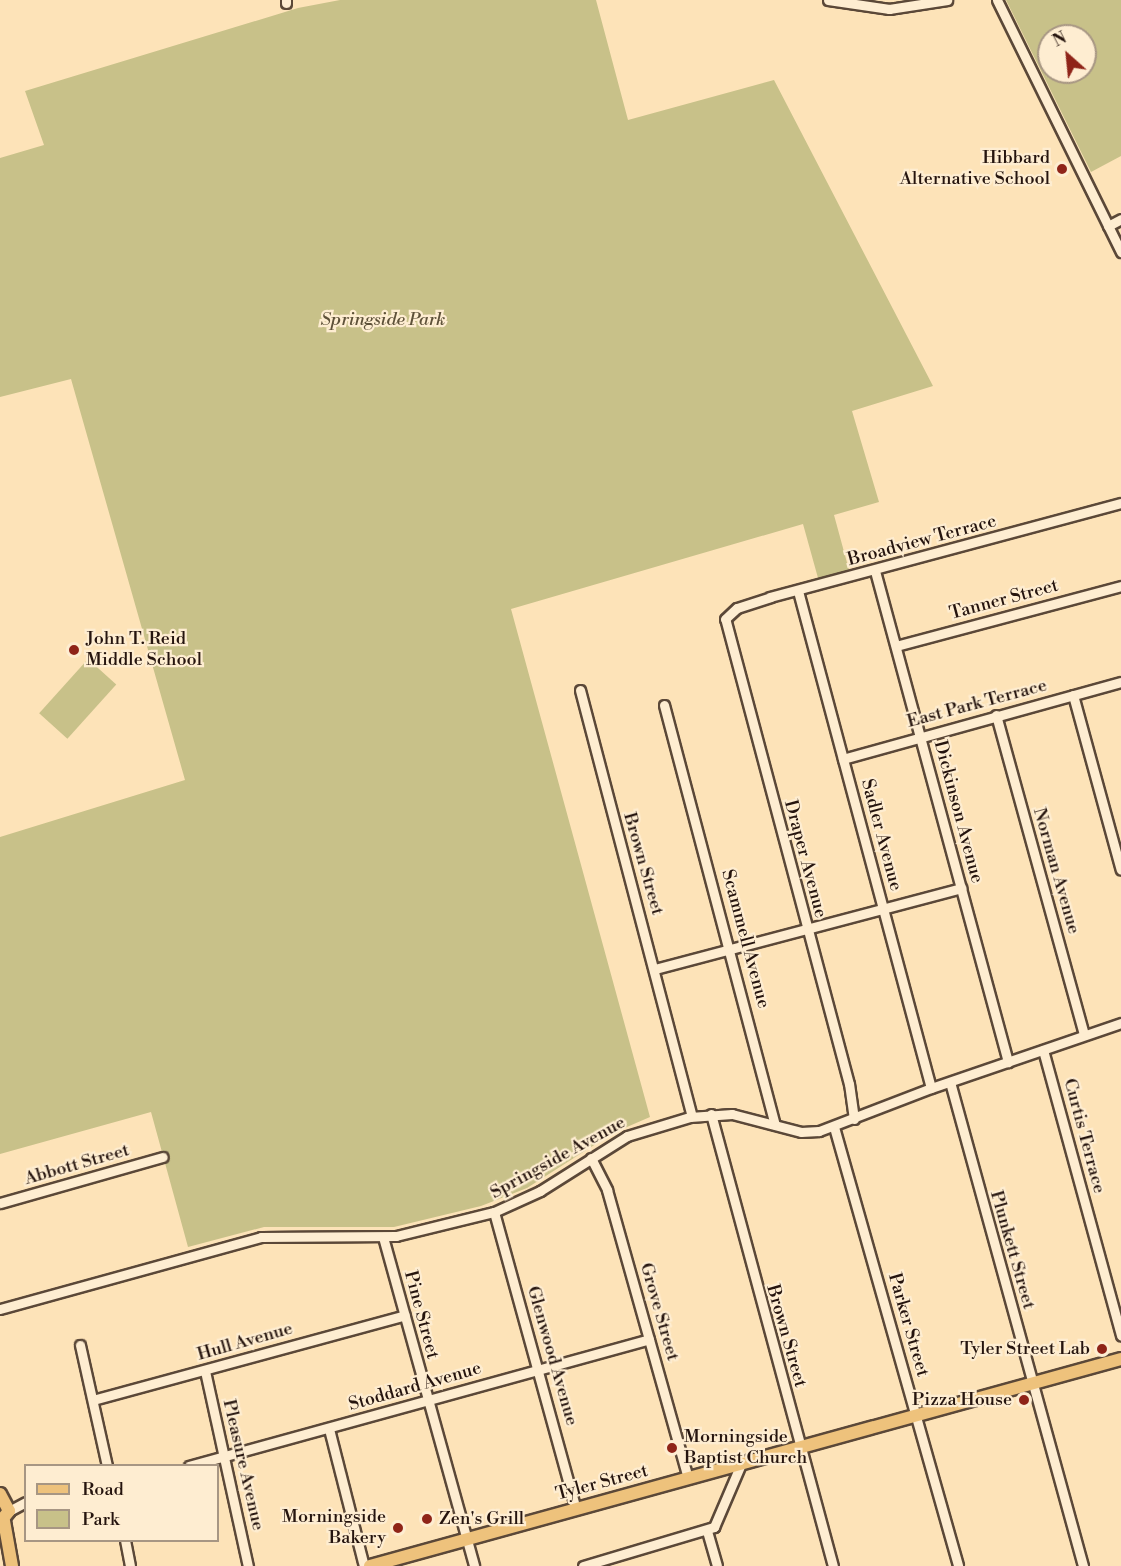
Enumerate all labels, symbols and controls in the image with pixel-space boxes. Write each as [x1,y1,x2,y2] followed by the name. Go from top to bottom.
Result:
[1037,24,1097,84] north arrow
[1050,28,1070,52] text: N
[900,148,1050,190] place label: Hibbard Alternative School
[1055,162,1069,176] marker: Hibbard Alternative School
[320,309,446,331] park label: Springside Park
[845,511,999,571] street label: Broadview Terrace
[947,575,1061,625] street label: Tanner Street
[86,629,202,672] place label: John T. Reid Middle School
[67,643,81,657] marker: John T. Reid Middle School
[905,675,1049,733] street label: East Park Terrace
[929,738,987,886] street label: Dickinson Avenue
[856,777,906,893] street label: Sadler Avenue
[779,798,831,920] street label: Draper Avenue
[1028,806,1084,936] street label: Norman Avenue
[618,810,668,918] street label: Brown Street
[716,867,774,1011] street label: Scammell Avenue
[1058,1076,1110,1196] street label: Curtis Terrace
[487,1112,629,1204] street label: Springside Avenue
[22,1140,132,1190] street label: Abbott Street
[985,1188,1039,1312] street label: Plunkett Street
[635,1261,683,1363] street label: Grove Street
[399,1268,443,1362] street label: Pine Street
[883,1271,933,1379] street label: Parker Street
[761,1282,811,1390] street label: Brown Street
[522,1284,582,1428] street label: Glenwood Avenue
[195,1318,295,1366] street label: Hull Avenue
[960,1338,1090,1360] place label: Tyler Street Lab
[1095,1342,1109,1356] marker: Tyler Street Lab
[346,1358,484,1416] street label: Stoddard Avenue
[912,1389,1012,1411] place label: Pizza House
[1017,1393,1031,1407] marker: Pizza House
[217,1397,269,1533] street label: Pleasure Avenue
[684,1427,807,1470] place label: Morningside Baptist Church
[665,1441,679,1455] marker: Morningside Baptist Church
[553,1460,651,1506] street label: Tyler Street
[24,1464,219,1542] legend
[82,1478,124,1501] text: Road
[282,1507,386,1550] place label: Morningside Bakery
[82,1508,119,1531] text: Park
[439,1508,524,1530] place label: Zen's Grill
[420,1512,434,1526] marker: Zen's Grill
[391,1521,405,1535] marker: Morningside Bakery

